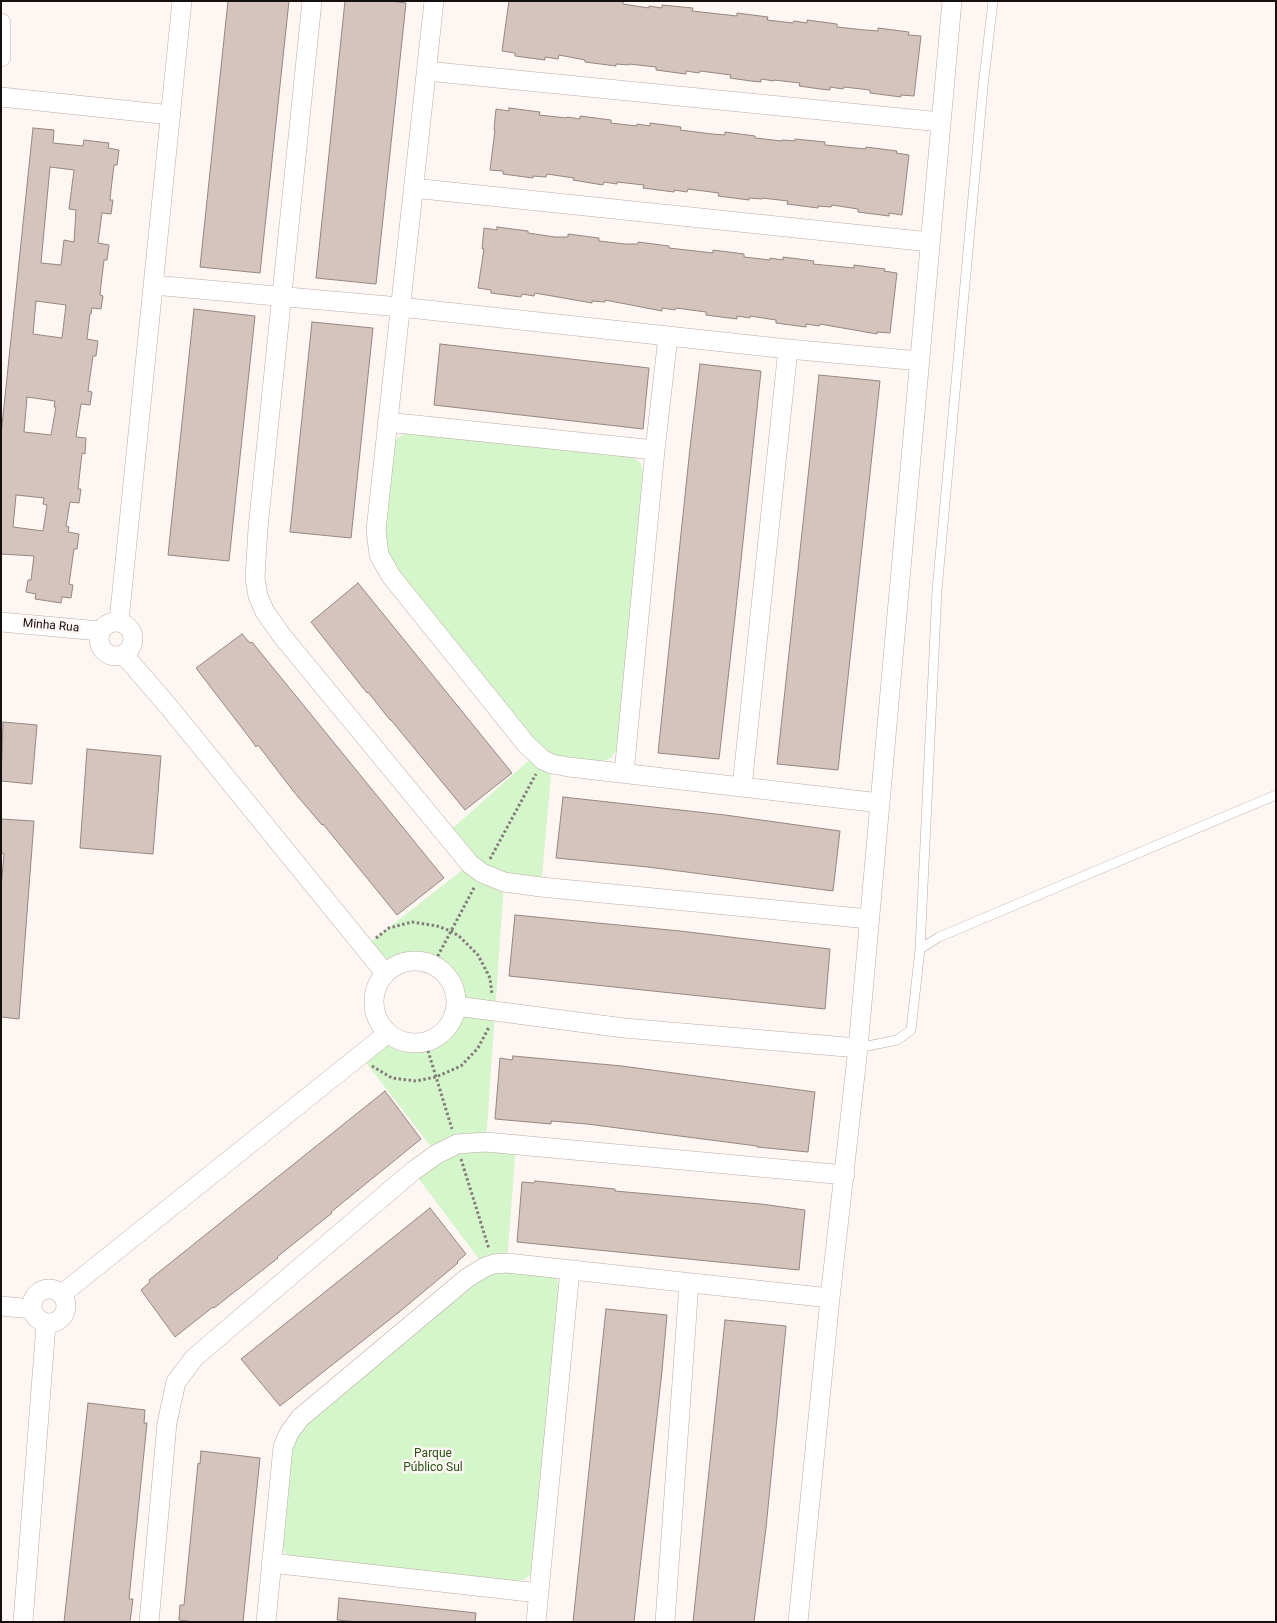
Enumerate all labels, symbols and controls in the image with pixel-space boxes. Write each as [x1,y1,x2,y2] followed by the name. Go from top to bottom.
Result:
[22,616,80,636] street label: Minha Rua
[403,1447,463,1475] park label: Parque Público Sul

